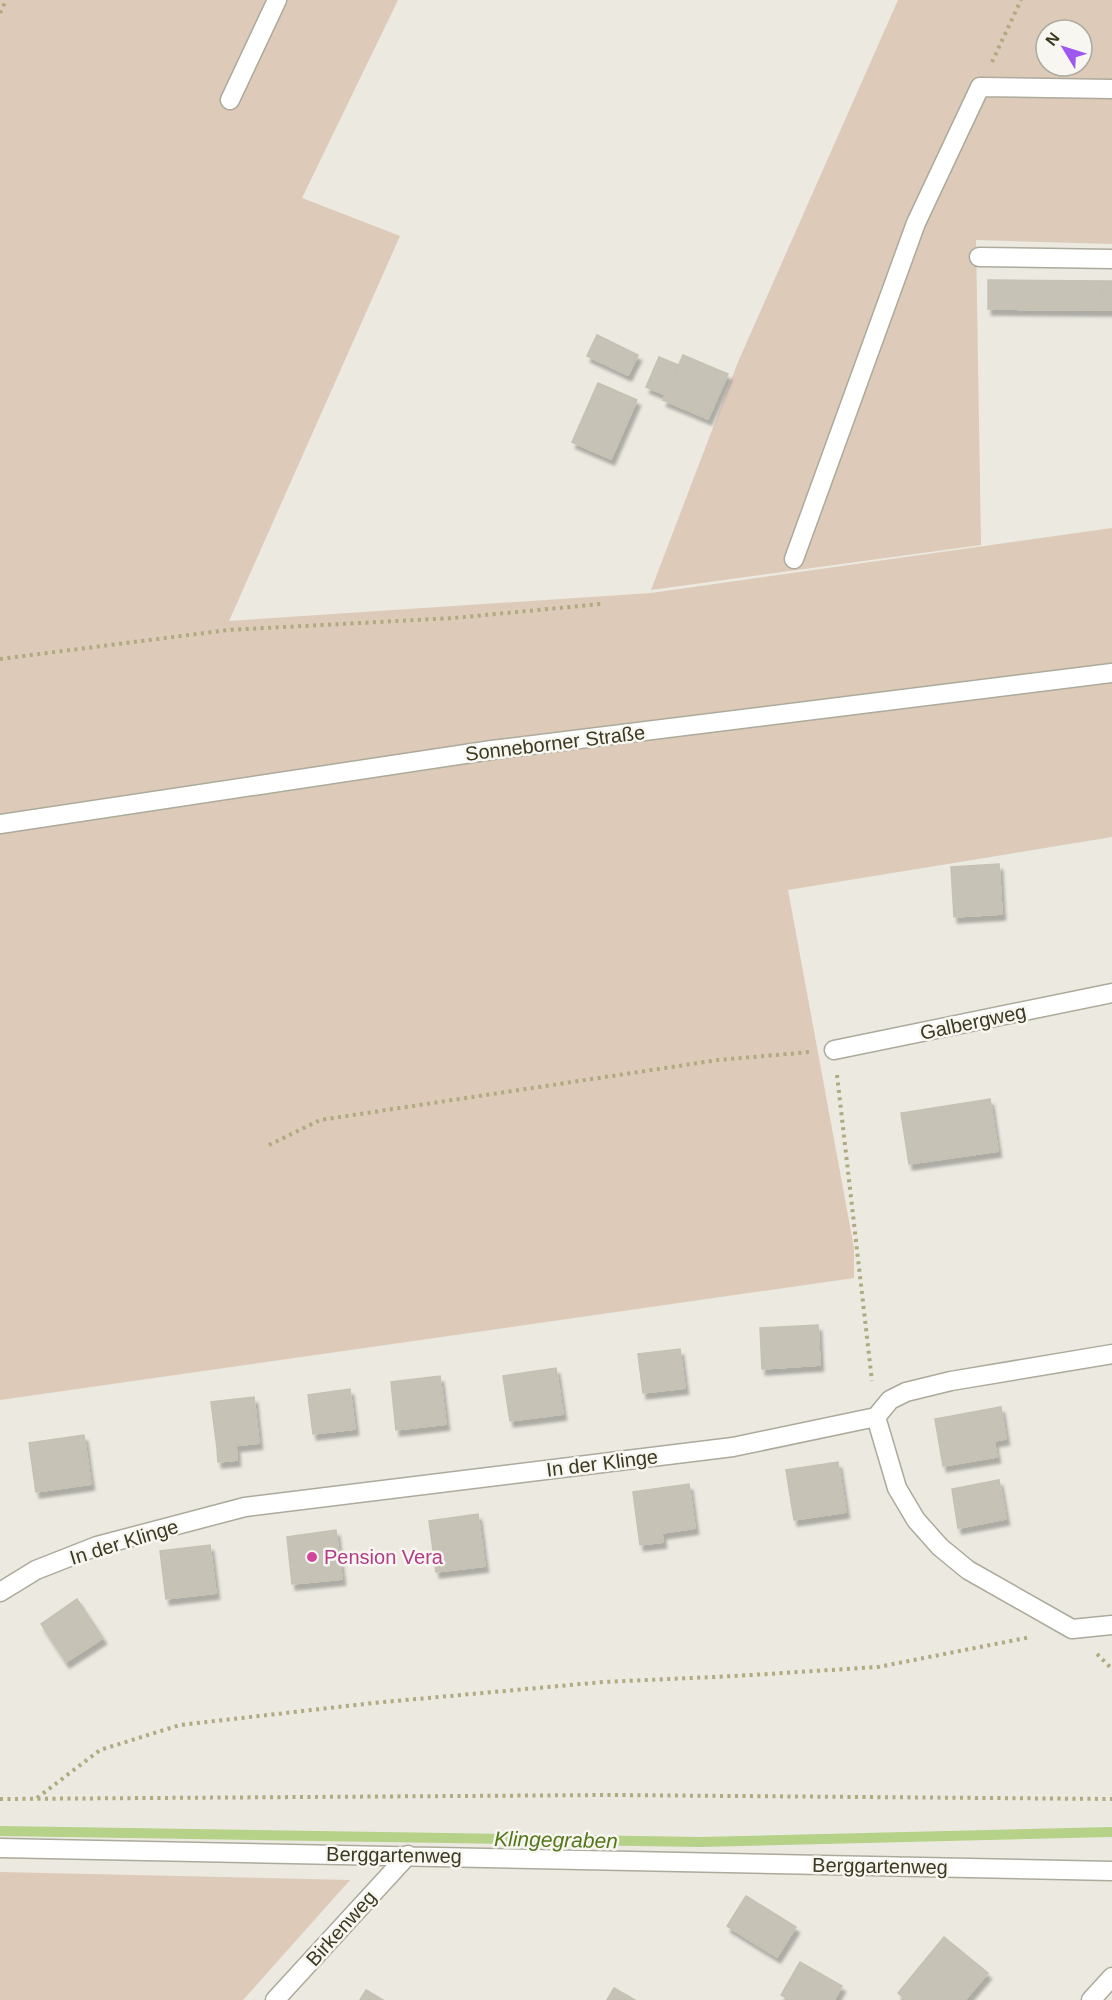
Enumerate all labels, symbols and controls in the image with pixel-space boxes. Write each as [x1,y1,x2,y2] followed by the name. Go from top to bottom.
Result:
[1034,18,1094,78] north arrow
[1042,29,1063,49] text: N
[464,721,646,765] street label: Sonneborner Straße
[918,1000,1028,1044] street label: Galbergweg
[545,1445,659,1481] street label: In der Klinge
[67,1515,181,1569] street label: In der Klinge
[324,1546,444,1568] place label: Pension Vera
[305,1550,319,1564] marker: Pension Vera
[494,1827,618,1852] water label: Klingegraben
[326,1843,462,1867] street label: Berggartenweg
[812,1854,948,1878] street label: Berggartenweg
[302,1886,380,1970] street label: Birkenweg

